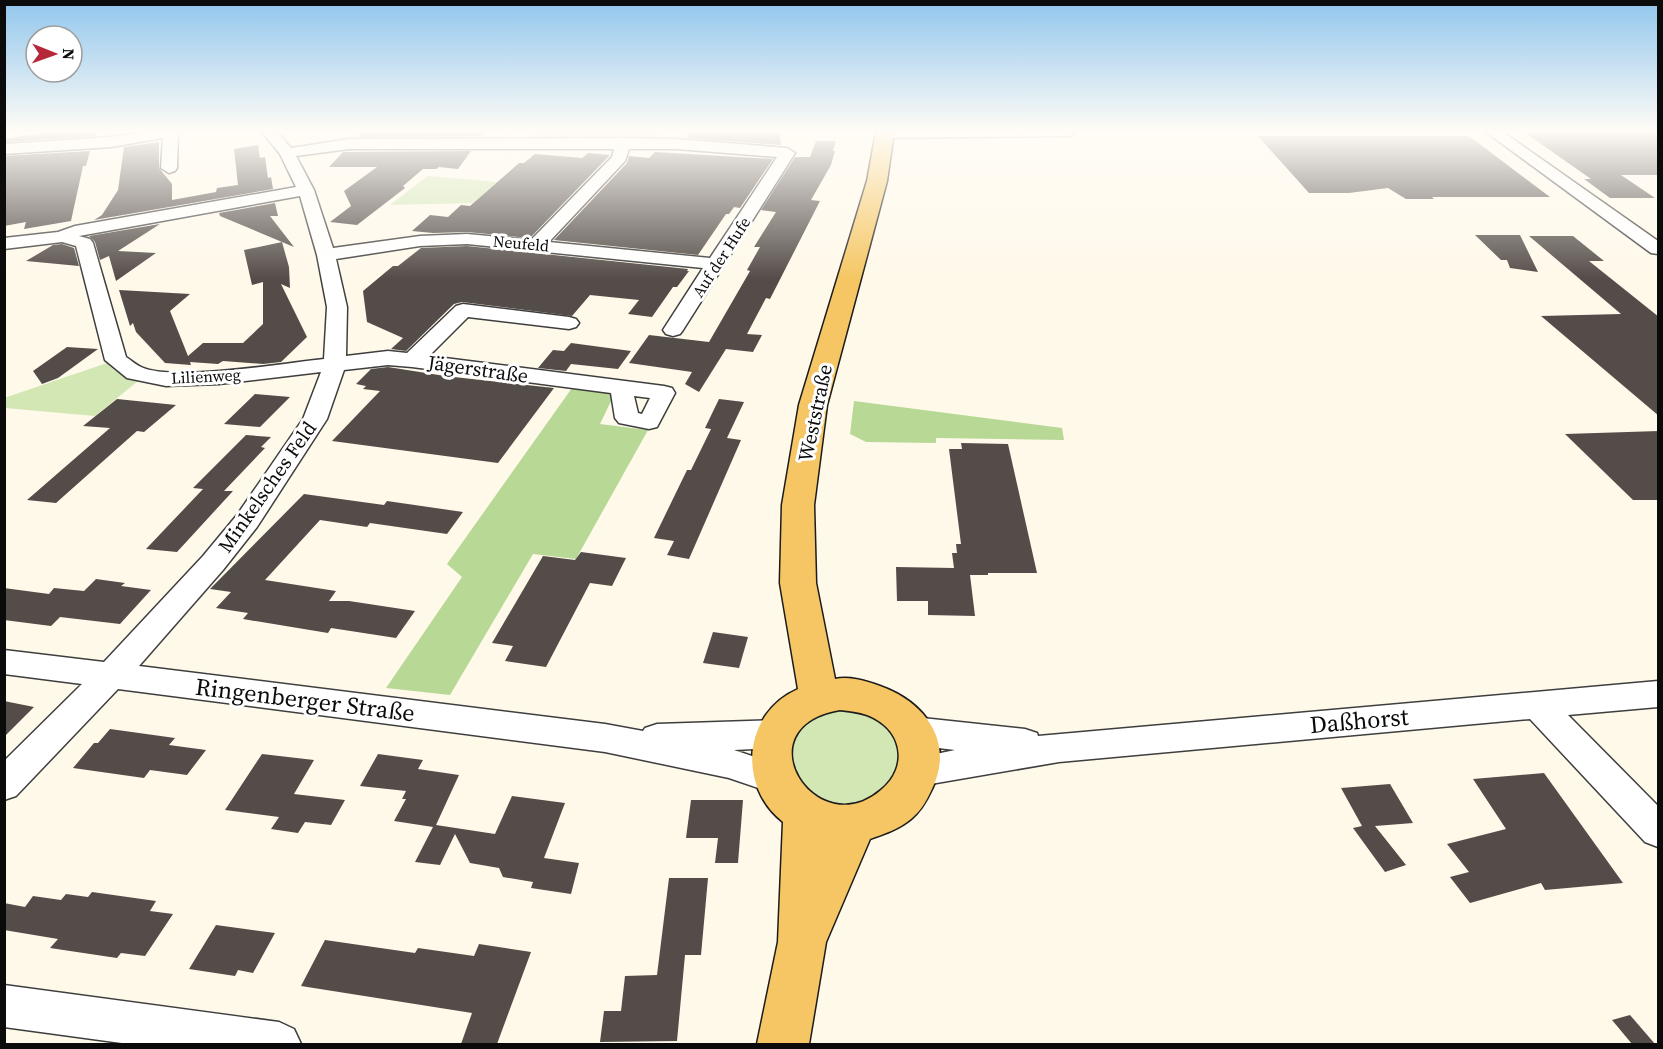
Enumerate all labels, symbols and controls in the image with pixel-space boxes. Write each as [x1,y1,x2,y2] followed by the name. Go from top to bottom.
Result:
[24,24,84,84] north arrow
[58,48,80,61] text: N
[687,212,755,302] street label: Auf der Hufe
[492,230,550,256] street label: Neufeld
[425,348,530,390] street label: Jägerstraße
[791,362,839,464] street label: Weststraße
[171,363,241,389] street label: Lilienweg
[211,415,323,558] street label: Minkelsches Feld
[193,670,417,729] street label: Ringenberger Straße
[1308,700,1410,741] street label: Daßhorst

